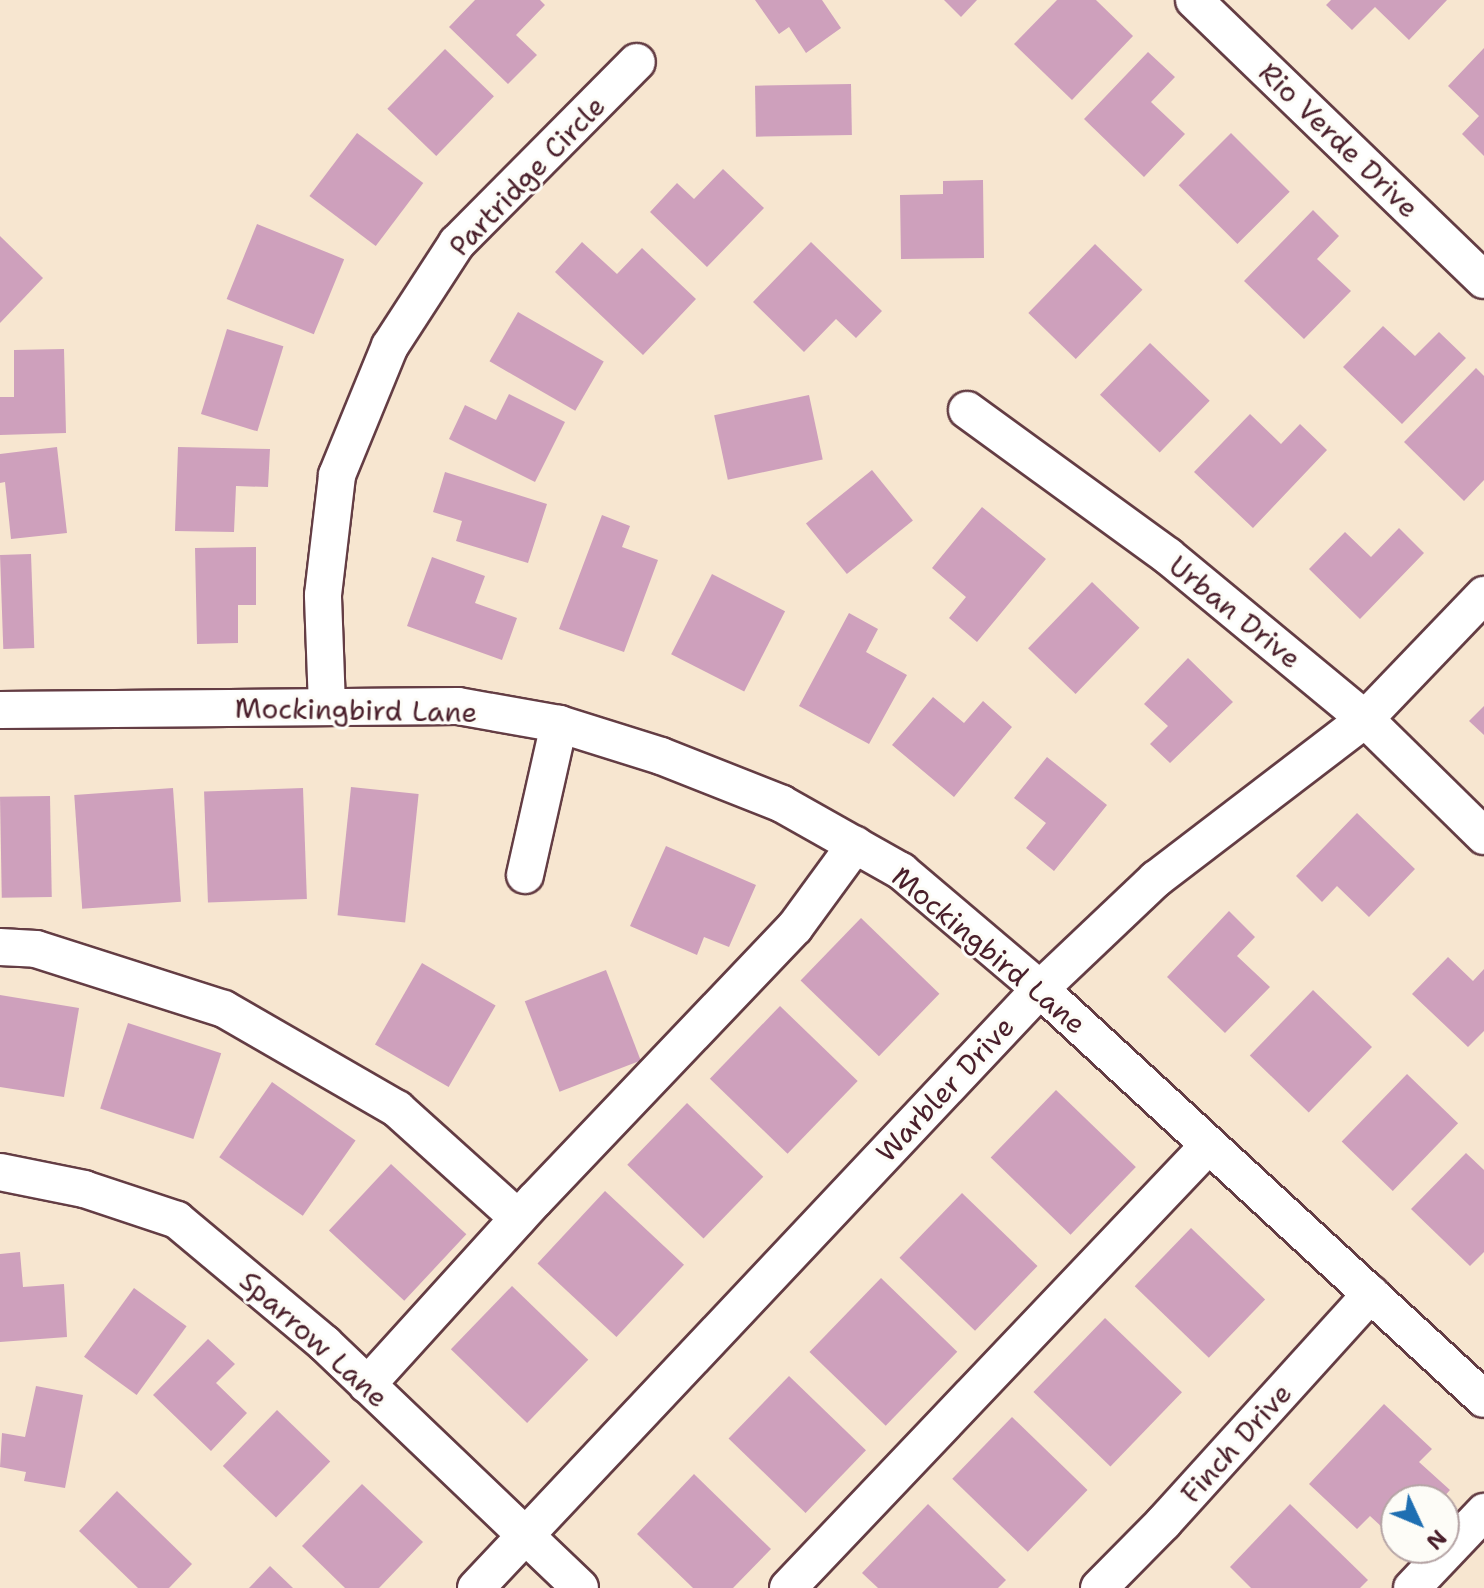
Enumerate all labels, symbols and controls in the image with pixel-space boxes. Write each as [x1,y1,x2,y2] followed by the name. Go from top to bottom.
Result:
[1252,55,1426,225] street label: Rio Verde Drive
[442,89,612,263] street label: Partridge Circle
[1162,549,1308,675] street label: Urban Drive
[234,691,478,729] street label: Mockingbird Lane
[885,859,1093,1041] street label: Mockingbird Lane
[869,1009,1021,1169] street label: Warbler Drive
[233,1264,395,1414] street label: Sparrow Lane
[1174,1376,1298,1510] street label: Finch Drive
[1380,1484,1460,1564] north arrow
[1420,1523,1453,1556] text: N

